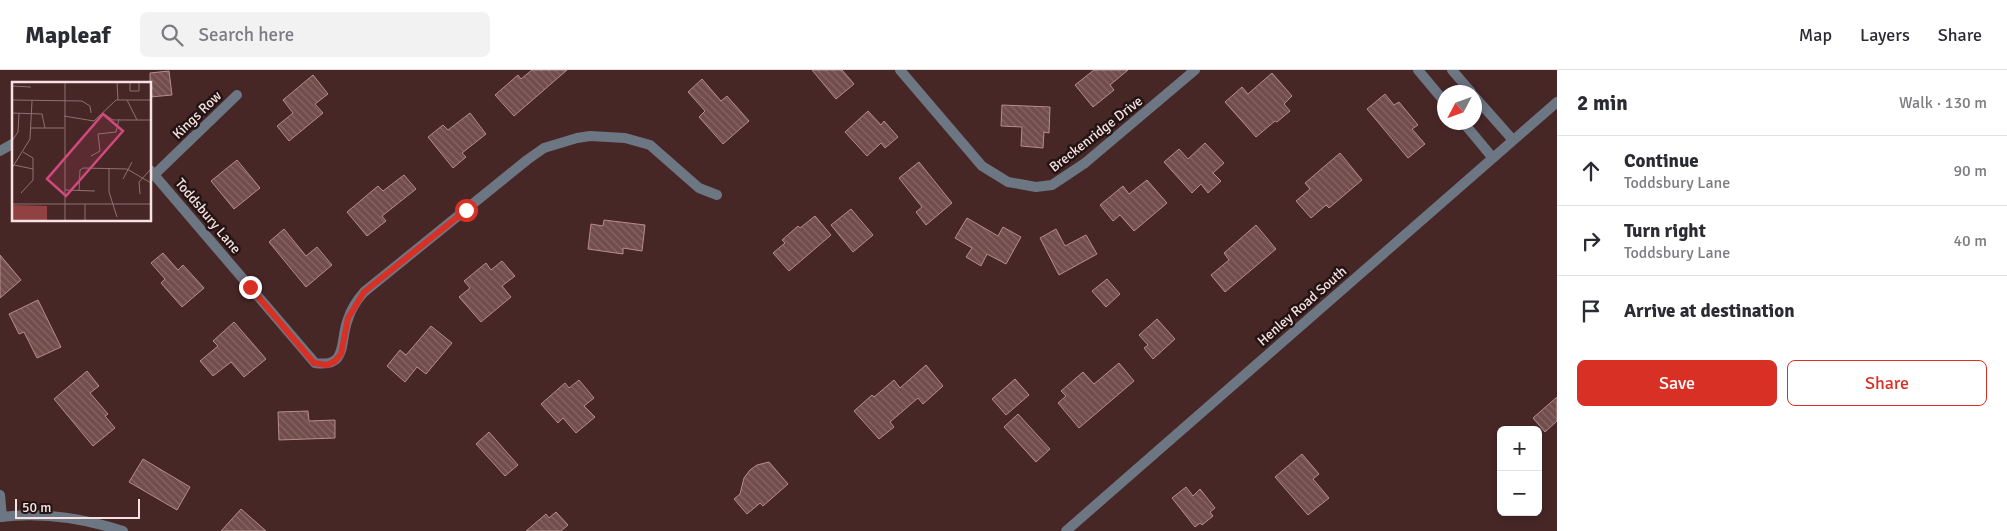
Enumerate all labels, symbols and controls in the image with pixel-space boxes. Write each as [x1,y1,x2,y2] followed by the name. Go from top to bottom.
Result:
[140,12,490,57] search box
[25,20,110,50] text: Mapleaf
[158,21,186,49] icon: search
[198,23,294,47] text: Search here
[1799,24,1832,46] text: Map
[1860,24,1910,46] text: Layers
[1938,24,1982,46] text: Share
[12,82,151,221] inset map
[1437,85,1482,130] north arrow
[169,87,225,143] street label: Kings Row
[1577,90,1628,116] text: 2 min
[1046,92,1146,176] street label: Breckenridge Drive
[1899,93,1987,113] text: Walk · 130 m
[1624,149,1699,173] text: Continue
[1577,157,1605,185] icon: ahead
[1953,161,1987,181] text: 90 m
[1624,173,1730,193] text: Toddsbury Lane
[172,175,244,257] street label: Toddsbury Lane
[455,199,478,222] route start
[1624,219,1706,243] text: Turn right
[1577,227,1605,255] icon: right
[1953,231,1987,251] text: 40 m
[1624,243,1730,263] text: Toddsbury Lane
[1254,263,1350,349] street label: Henley Road South
[239,276,262,299] route end
[1577,297,1605,325] icon: arrive
[1624,299,1795,323] text: Arrive at destination
[1577,360,1777,406] button: Save
[1787,360,1987,406] button: Share
[1497,426,1542,516] map controls
[1497,426,1542,471] button: +
[1497,471,1542,516] button: −
[15,496,140,519] scale bar
[22,499,51,516] text: 50 m

